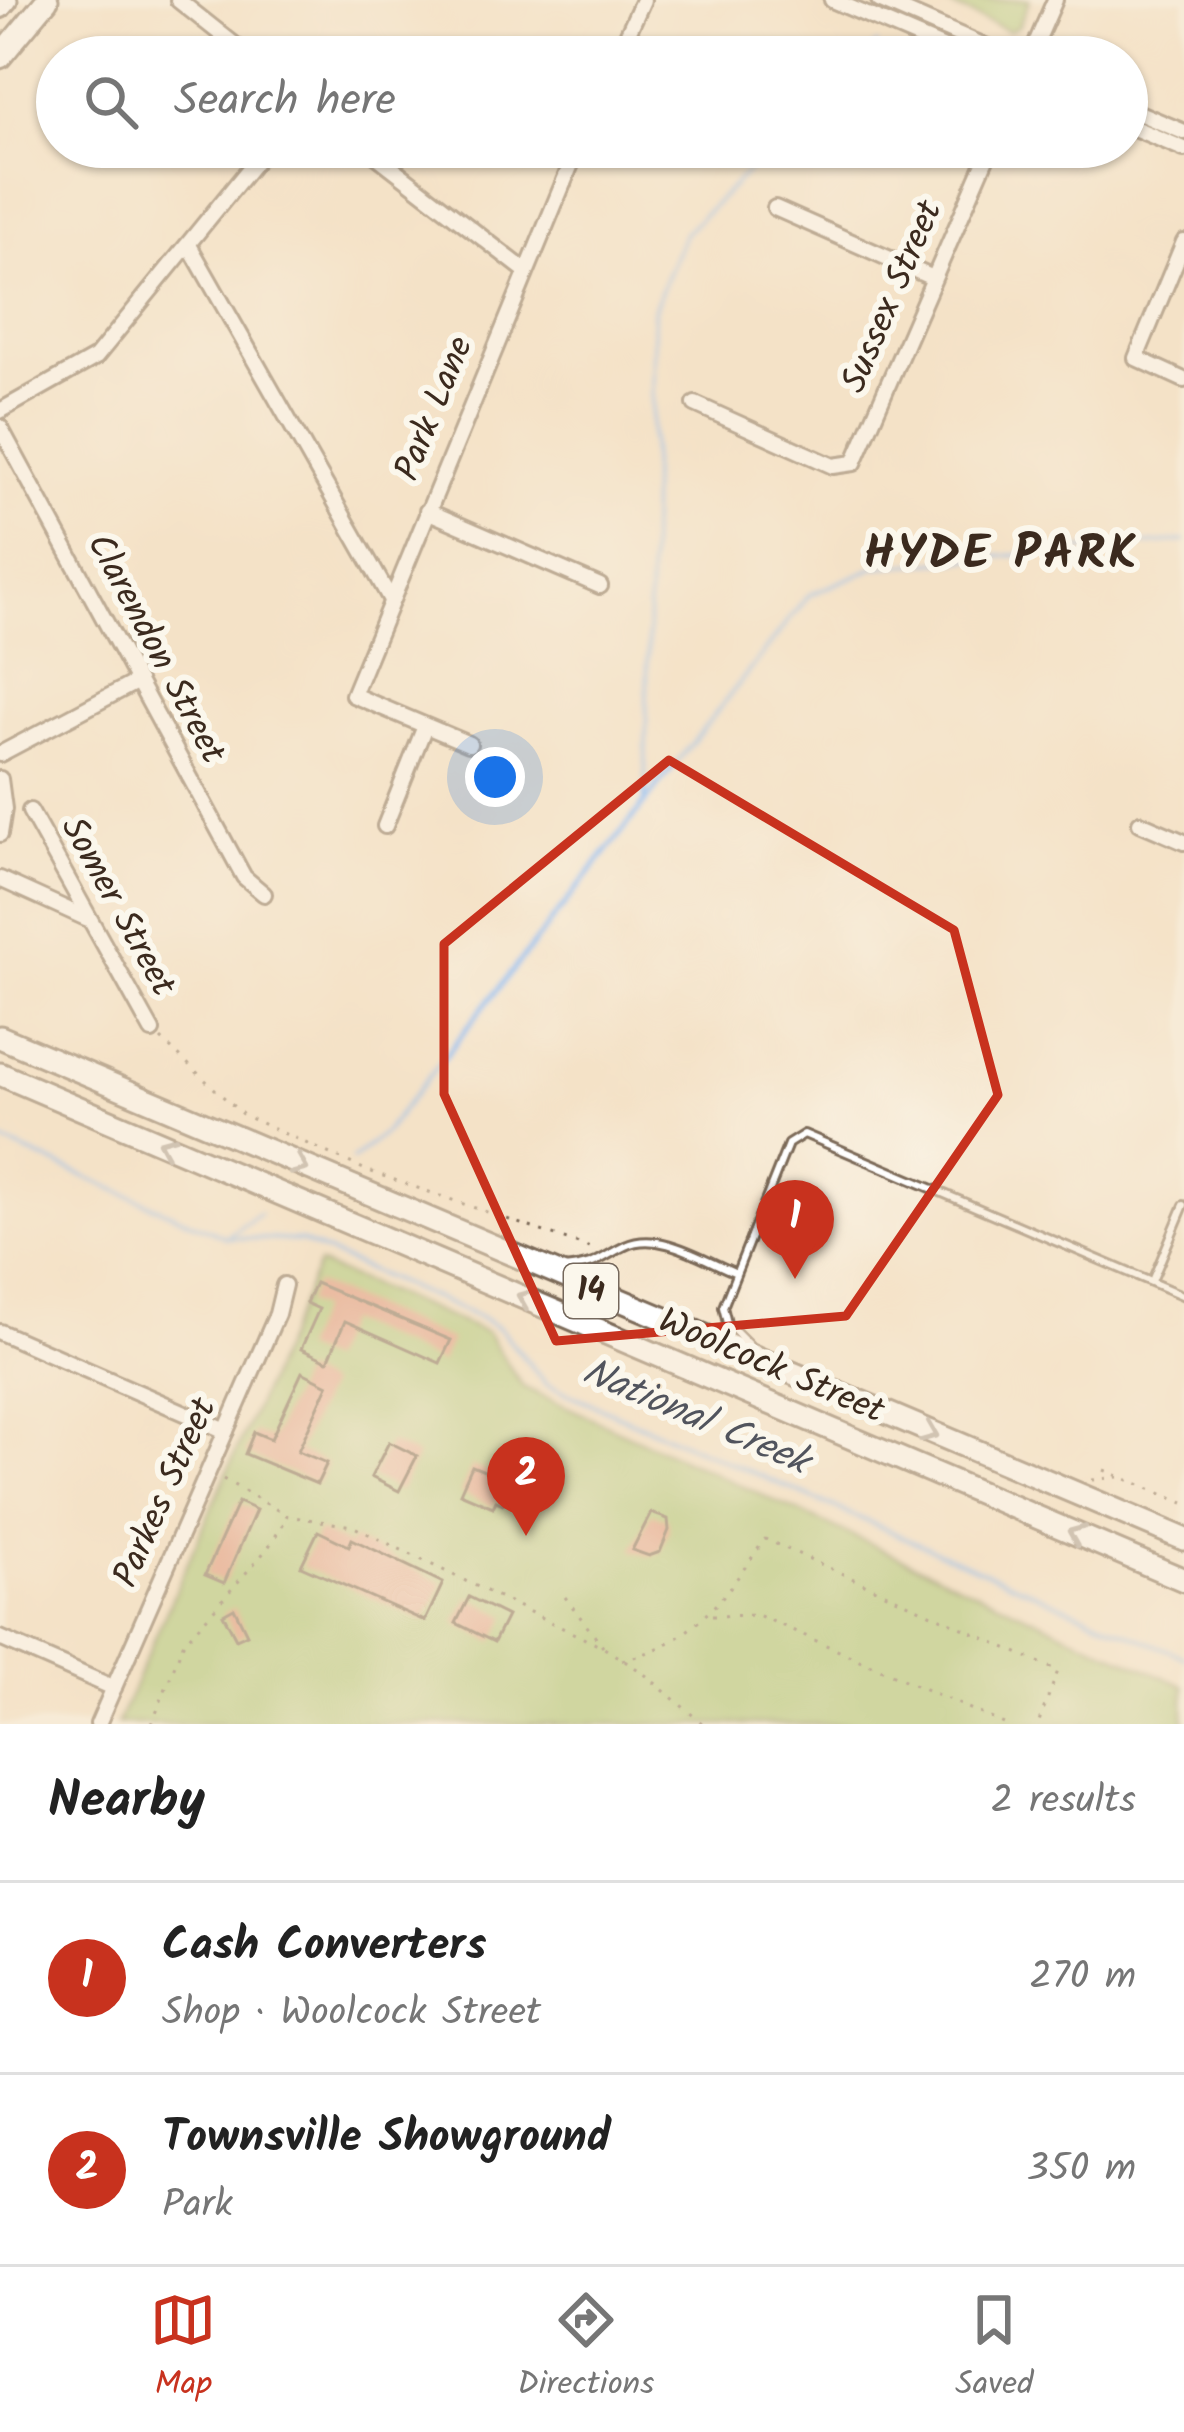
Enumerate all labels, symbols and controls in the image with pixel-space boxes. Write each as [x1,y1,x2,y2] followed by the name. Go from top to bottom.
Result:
[36,36,1148,168] search box
[174,66,396,138] text: Search here
[78,69,144,135] icon: search
[827,191,960,402] street label: Sussex Street
[380,328,490,490] street label: Park Lane
[864,517,1140,593] district label: HYDE PARK
[70,524,240,775] street label: Clarendon Street
[465,747,525,807] your location
[44,807,190,1008] street label: Somer Street
[157,1135,178,1159] one-way arrow
[289,1152,310,1176] one-way arrow
[756,1180,834,1279] pin: 1
[564,1264,618,1318] road number: 14
[515,1288,536,1312] one-way arrow
[649,1294,894,1441] street label: Woolcock Street
[572,1342,823,1496] water label: National Creek
[99,1388,234,1597] street label: Parkes Street
[919,1419,940,1443] one-way arrow
[487,1437,565,1536] pin: 2
[1067,1524,1089,1548] one-way arrow
[48,1762,205,1843] text: Nearby
[991,1771,1136,1833] text: 2 results
[162,1911,486,1983] text: Cash Converters
[81,1947,93,2009] text: 1
[1029,1947,1136,2009] text: 270 m
[162,1983,541,2045] text: Shop · Woolcock Street
[162,2103,611,2175] text: Townsville Showground
[76,2139,98,2201] text: 2
[1027,2139,1136,2201] text: 350 m
[162,2175,233,2237] text: Park
[150,2287,216,2412] tab: Map
[517,2287,654,2412] tab: Directions
[955,2287,1034,2412] tab: Saved

